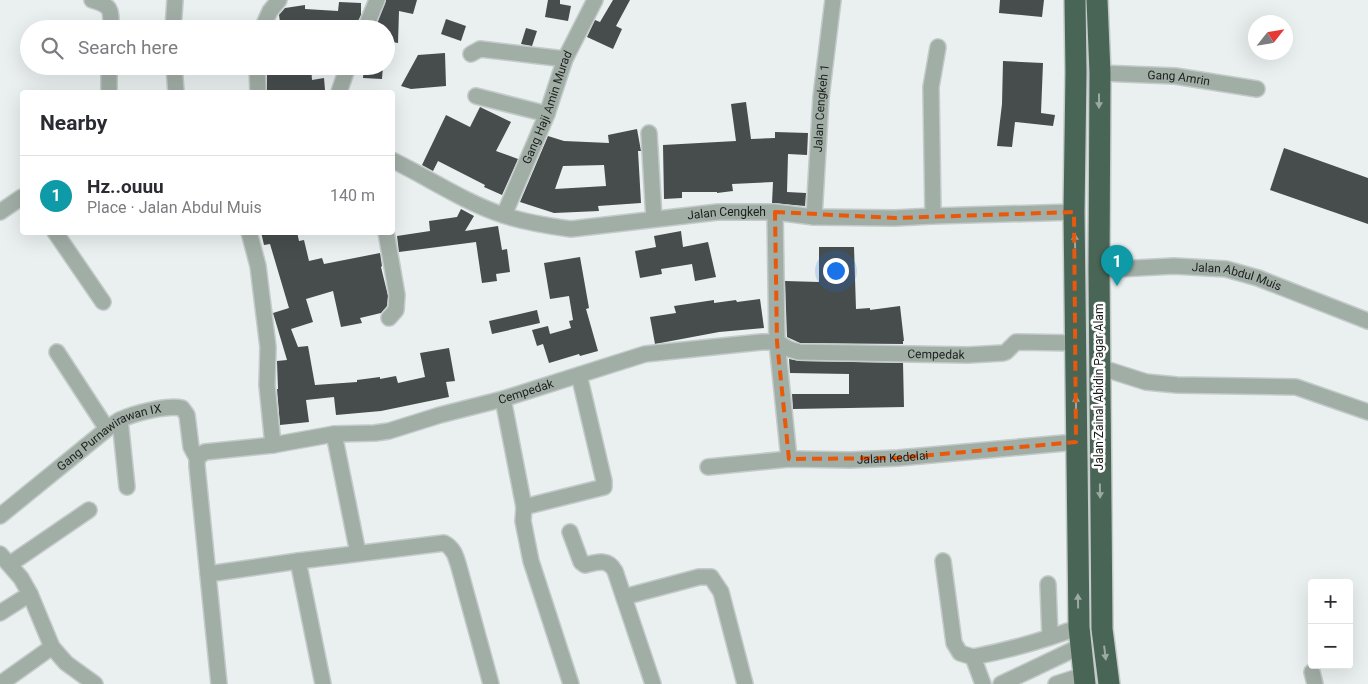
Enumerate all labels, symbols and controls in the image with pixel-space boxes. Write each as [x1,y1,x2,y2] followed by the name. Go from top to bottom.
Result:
[1248,15,1293,60] north arrow
[20,20,395,75] search box
[38,34,66,62] icon: search
[78,36,178,59] text: Search here
[519,48,575,166] street label: Gang Haji Amin Murad
[811,63,832,153] street label: Jalan Cengkeh 1
[1147,68,1211,88] street label: Gang Amrin
[1095,93,1103,109] one-way arrow
[40,111,107,135] text: Nearby
[87,175,164,198] text: Hz..ouuu
[51,186,61,205] text: 1
[330,186,375,205] text: 140 m
[87,198,262,217] text: Place · Jalan Abdul Muis
[687,205,766,223] street label: Jalan Cengkeh
[1071,232,1079,248] one-way arrow
[1101,245,1133,286] pin: 1
[823,258,849,284] your location
[1191,260,1284,294] street label: Jalan Abdul Muis
[1092,304,1106,470] street label: Jalan Zainal Abidin Pagar Alam
[907,347,966,362] street label: Cempedak
[497,376,556,407] street label: Cempedak
[1072,395,1080,411] one-way arrow
[54,401,163,474] street label: Gang Purnawirawan IX
[857,448,929,467] street label: Jalan Kedelai
[1096,483,1104,499] one-way arrow
[1308,579,1353,669] map controls
[1308,579,1353,624] button: +
[1074,592,1082,608] one-way arrow
[1308,624,1353,669] button: −
[1101,646,1109,662] one-way arrow

